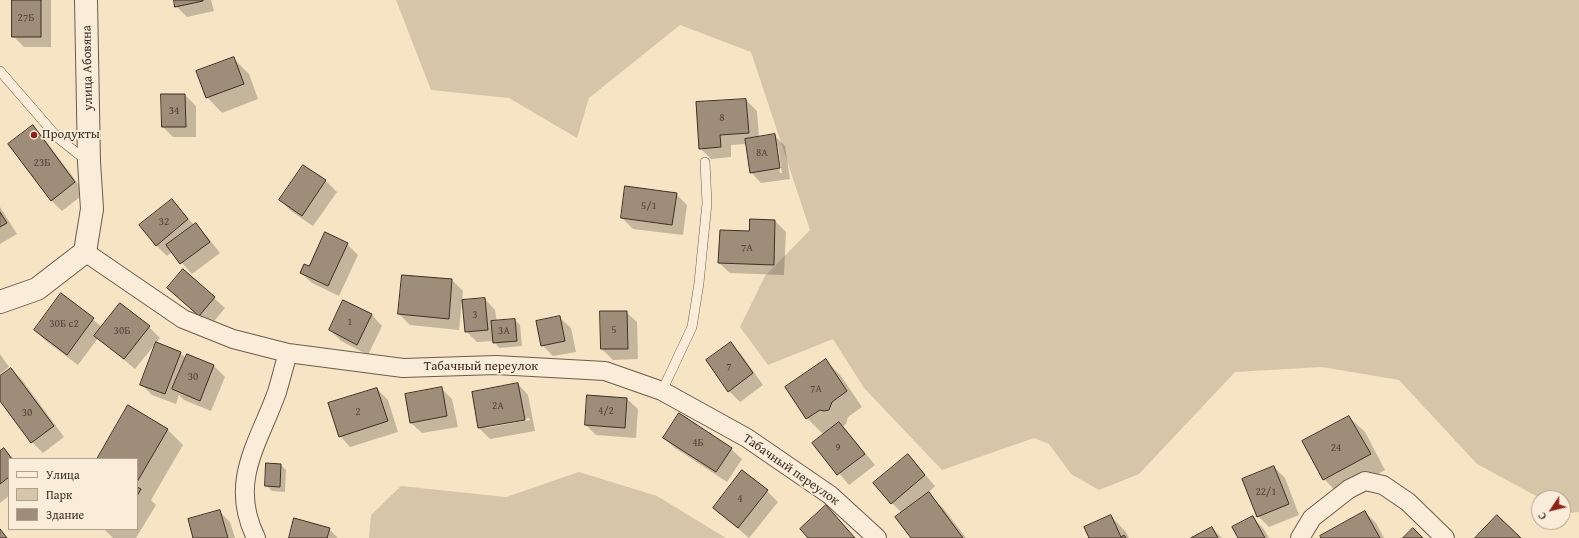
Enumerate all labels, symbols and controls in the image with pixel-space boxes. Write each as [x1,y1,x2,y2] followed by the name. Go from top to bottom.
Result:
[18,11,34,25] house number: 27Б
[79,25,97,111] street label: улица Абовяна
[169,104,179,118] house number: 34
[719,111,725,125] house number: 8
[42,127,100,143] place label: Продукты
[29,130,39,140] marker: Продукты
[756,146,768,160] house number: 8А
[34,156,50,170] house number: 23Б
[641,199,657,213] house number: 5/1
[159,215,169,229] house number: 32
[741,241,753,255] house number: 7А
[472,308,478,322] house number: 3
[347,315,353,329] house number: 1
[49,317,79,331] house number: 30Б с2
[611,323,617,337] house number: 5
[114,324,130,338] house number: 30Б
[498,324,510,338] house number: 3А
[424,359,538,375] street label: Табачный переулок
[726,360,732,374] house number: 7
[188,370,198,384] house number: 30
[810,382,822,396] house number: 7А
[492,399,504,413] house number: 2А
[598,404,614,418] house number: 4/2
[355,405,361,419] house number: 2
[22,406,32,420] house number: 30
[740,431,842,509] street label: Табачный переулок
[692,436,704,450] house number: 4Б
[835,441,841,455] house number: 9
[1331,441,1341,455] house number: 24
[8,458,138,530] legend
[46,466,80,483] text: Улица
[1255,485,1277,499] house number: 22/1
[46,486,72,503] text: Парк
[1531,490,1571,530] north arrow
[737,492,743,506] house number: 4
[46,506,84,523] text: Здание
[1534,509,1550,523] text: С

